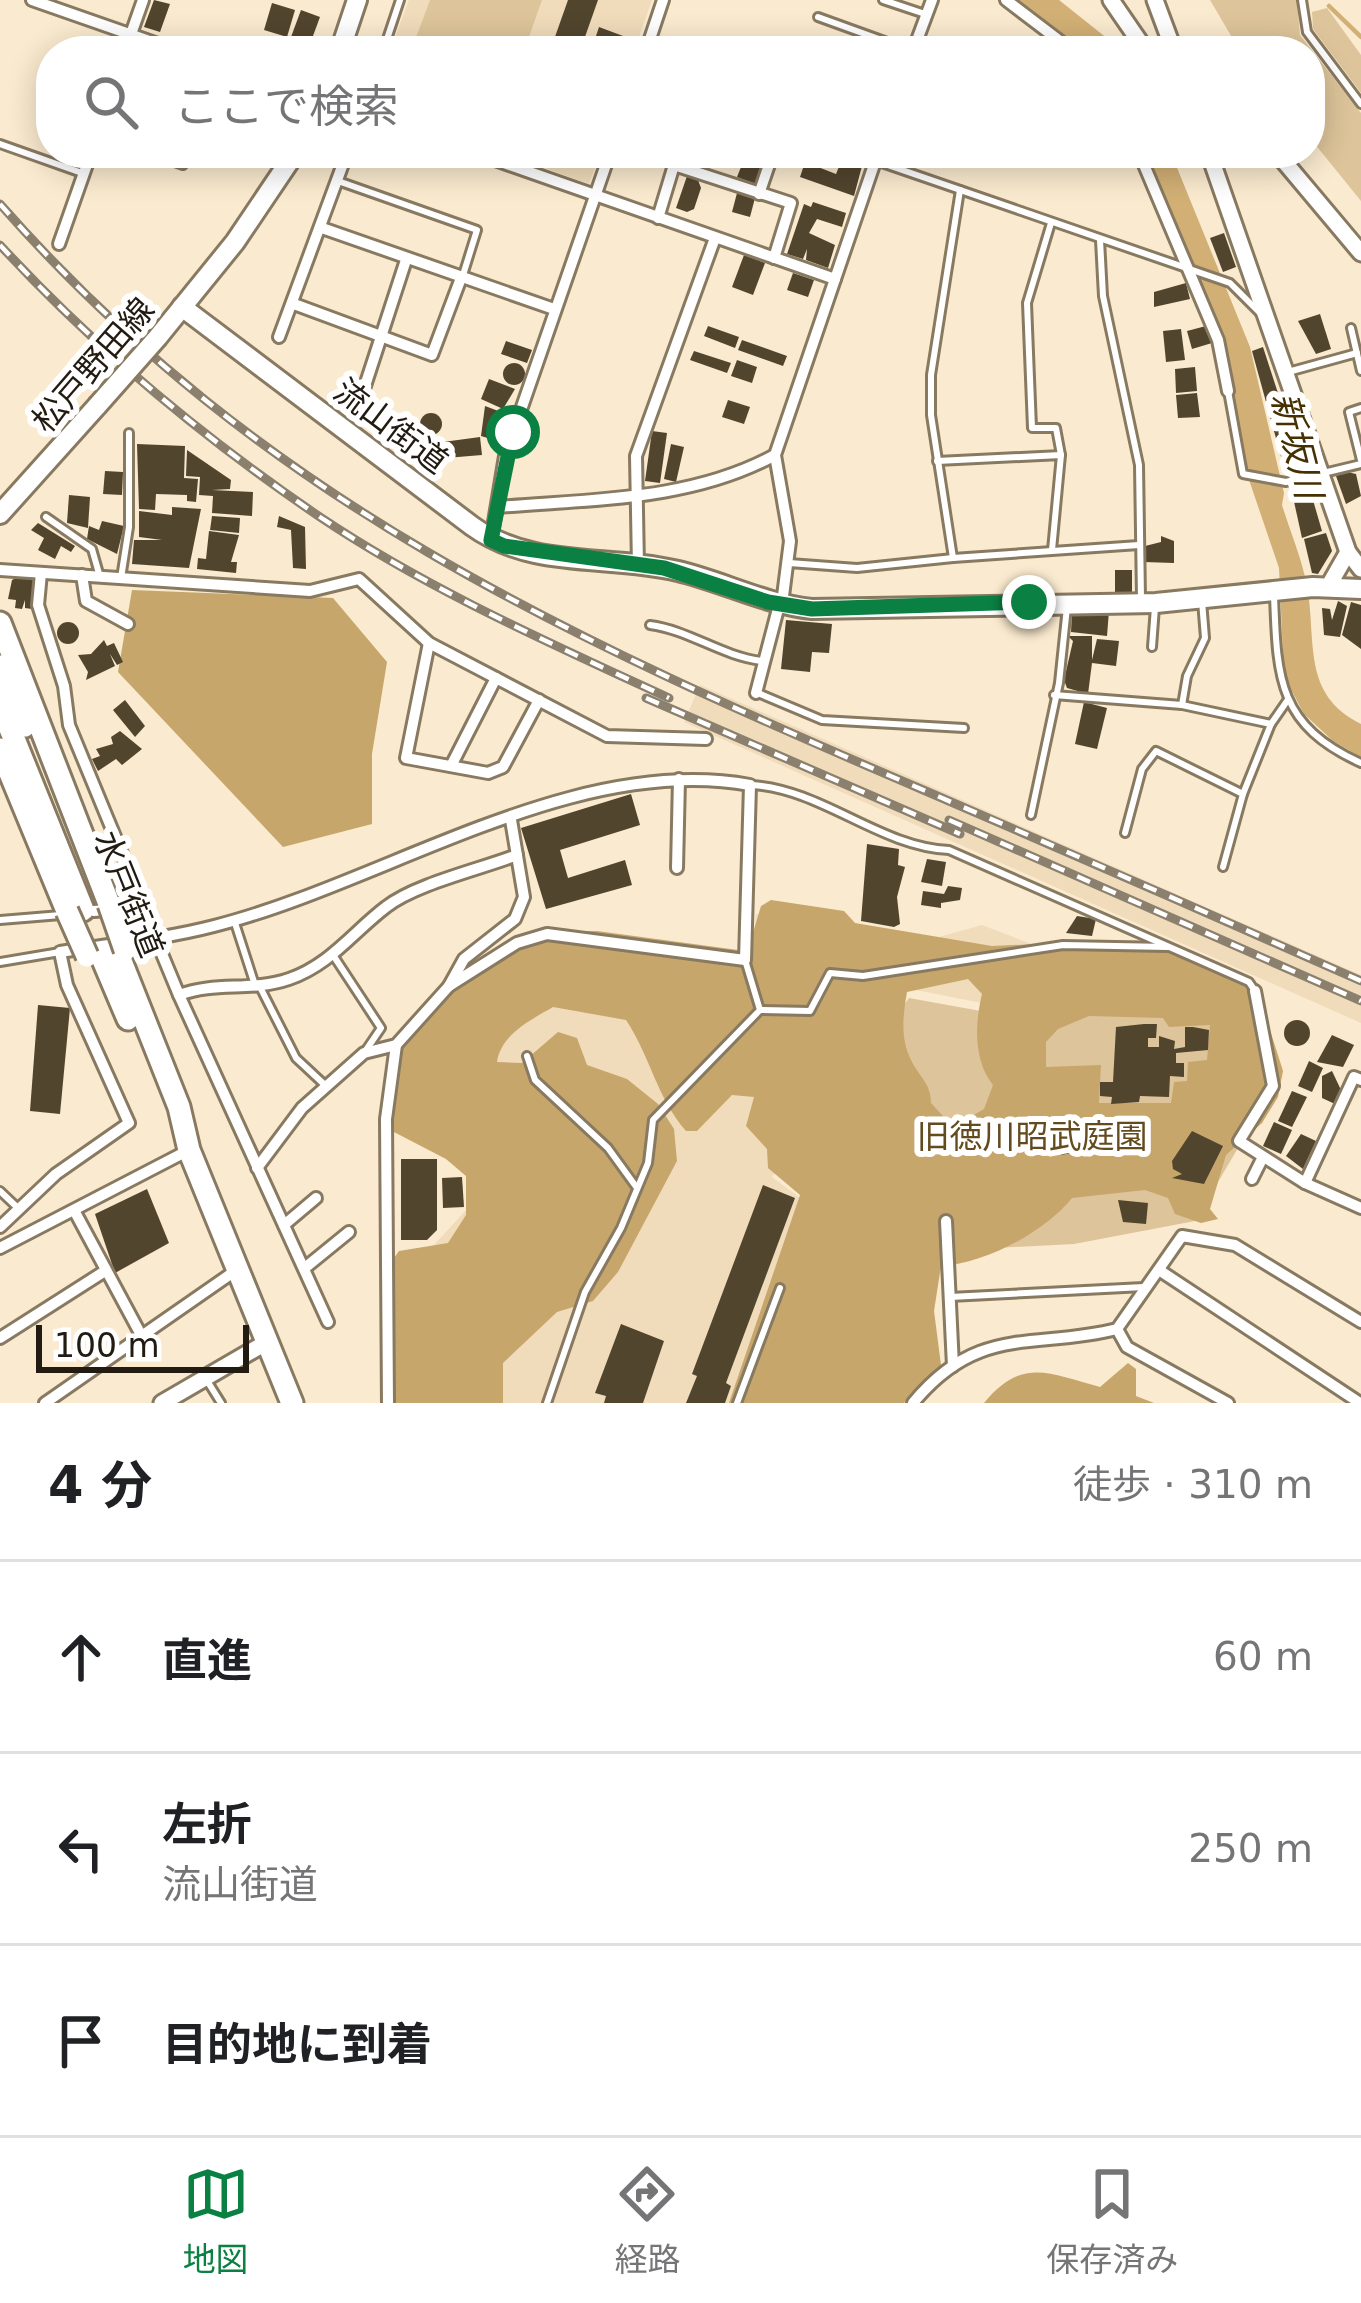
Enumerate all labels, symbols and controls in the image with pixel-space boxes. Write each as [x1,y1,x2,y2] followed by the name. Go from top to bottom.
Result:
[36,36,1325,168] search box
[78,69,144,135] icon: search
[174,80,399,133] text: ここで検索
[24,290,162,440] street label: 松戸野田線
[327,371,455,481] street label: 流山街道
[1264,388,1331,506] water label: 新坂川
[486,405,540,459] route start
[1002,575,1056,629] route end
[86,826,172,962] street label: 水戸街道
[917,1117,1148,1156] park label: 旧徳川昭武庭園
[36,1319,249,1372] scale bar
[54,1326,160,1365] text: 100 m
[48,1456,152,1515] text: 4 分
[1073,1462,1313,1507] text: 徒歩 · 310 m
[48,1624,114,1690] icon: ahead
[162,1634,252,1687] text: 直進
[1213,1634,1313,1679] text: 60 m
[162,1798,252,1851] text: 左折
[48,1816,114,1882] icon: left
[1188,1826,1313,1871] text: 250 m
[162,1862,318,1907] text: 流山街道
[48,2008,114,2074] icon: arrive
[162,2018,432,2071] text: 目的地に到着
[183,2161,249,2281] tab: 地図
[614,2161,680,2281] tab: 経路
[1046,2161,1178,2281] tab: 保存済み

